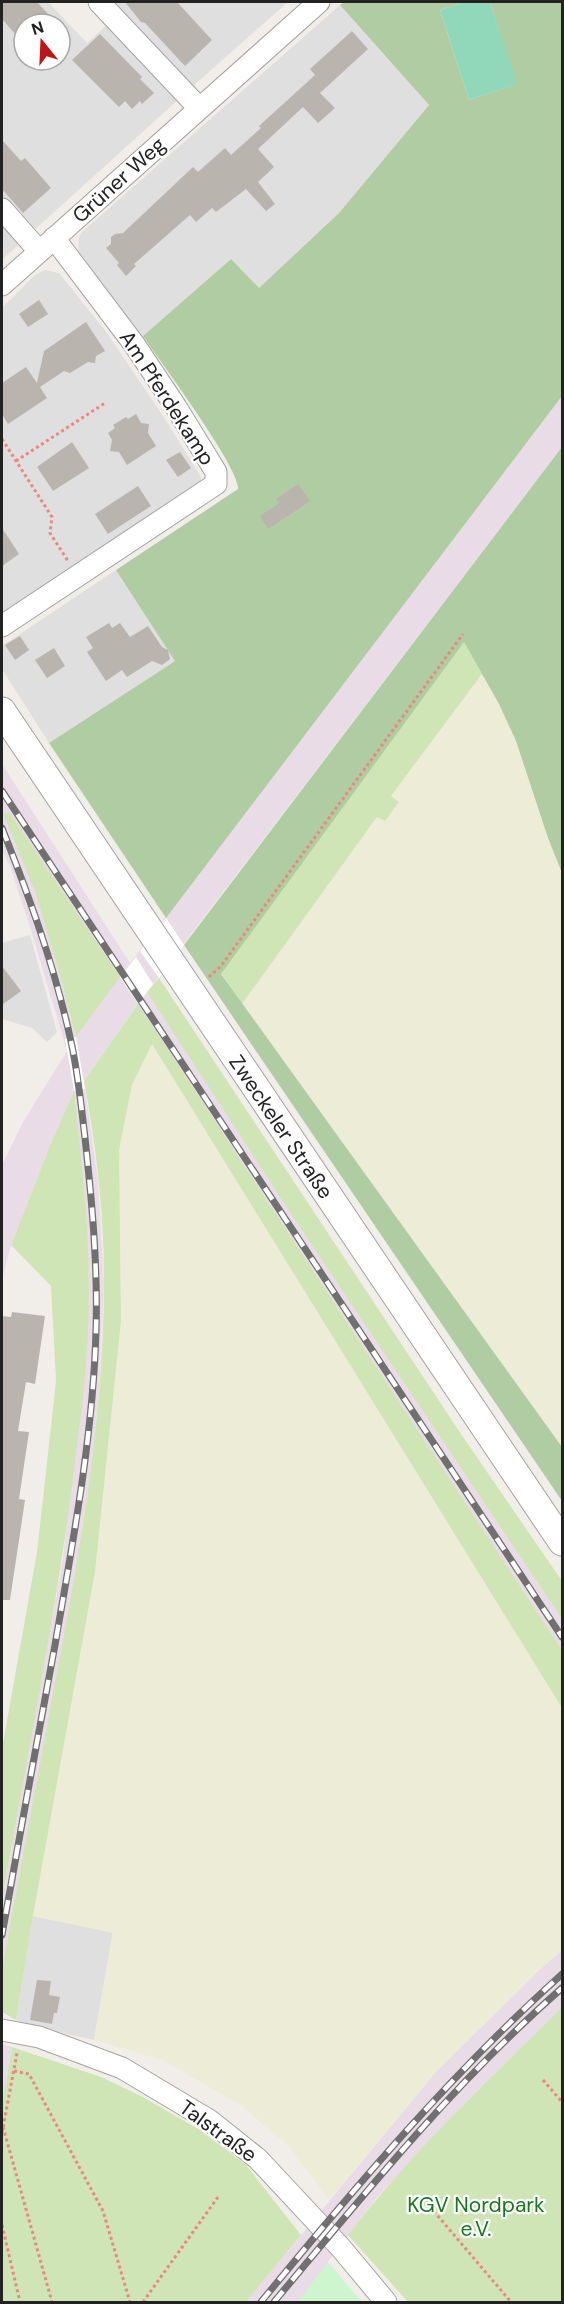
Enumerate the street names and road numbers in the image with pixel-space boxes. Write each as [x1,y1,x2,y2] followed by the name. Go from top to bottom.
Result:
[67,131,172,229] street label: Grüner Weg
[113,325,221,471] street label: Am Pferdekamp
[222,1050,340,1204] street label: Zweckeler Straße
[174,2093,262,2169] street label: Talstraße

